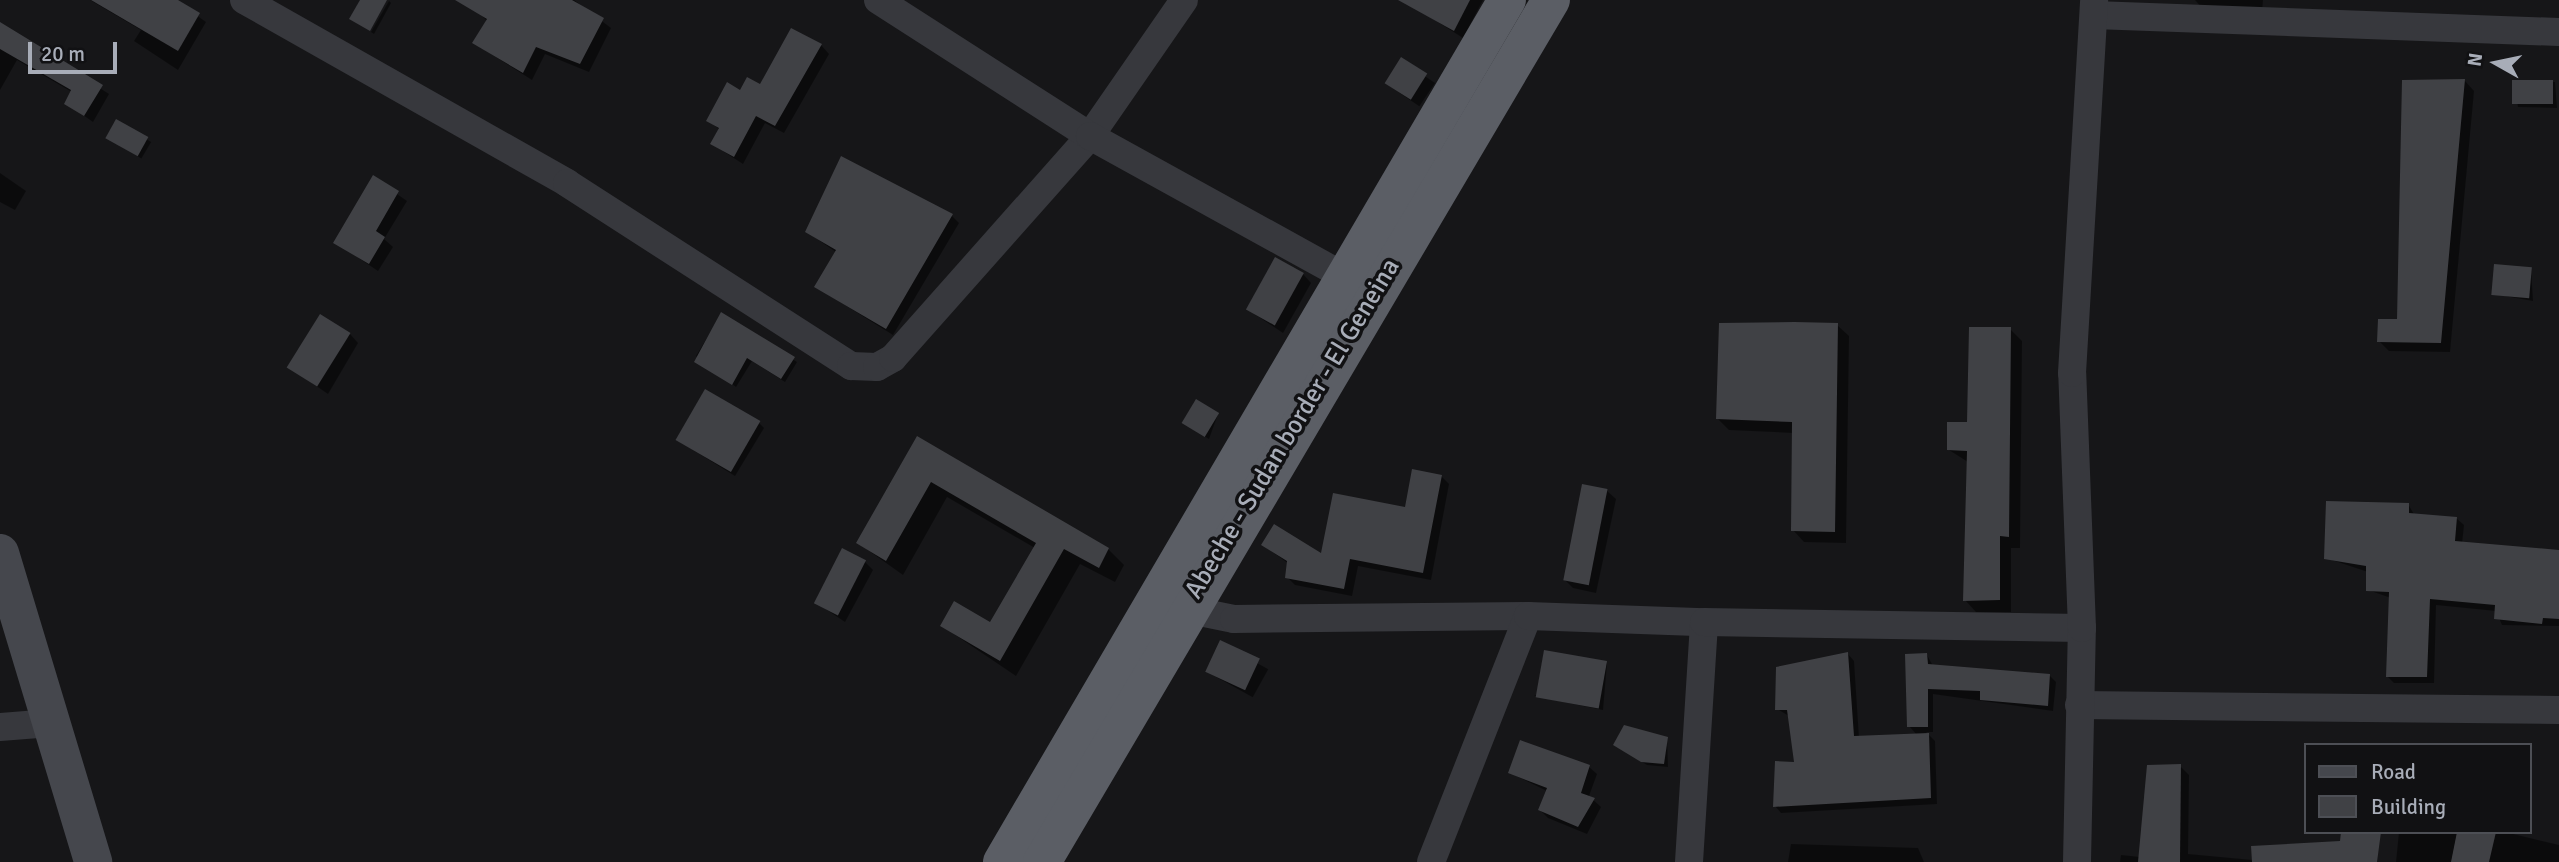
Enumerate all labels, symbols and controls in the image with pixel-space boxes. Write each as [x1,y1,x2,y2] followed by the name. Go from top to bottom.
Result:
[32,28,121,72] scale bar
[2461,28,2531,98] north arrow
[41,41,85,67] text: 20 m
[2462,51,2488,68] text: N
[1179,253,1407,605] street label: Abeche - Sudan border - El Geneina
[2304,743,2531,834] legend
[2371,759,2416,785] text: Road
[2371,794,2446,820] text: Building

